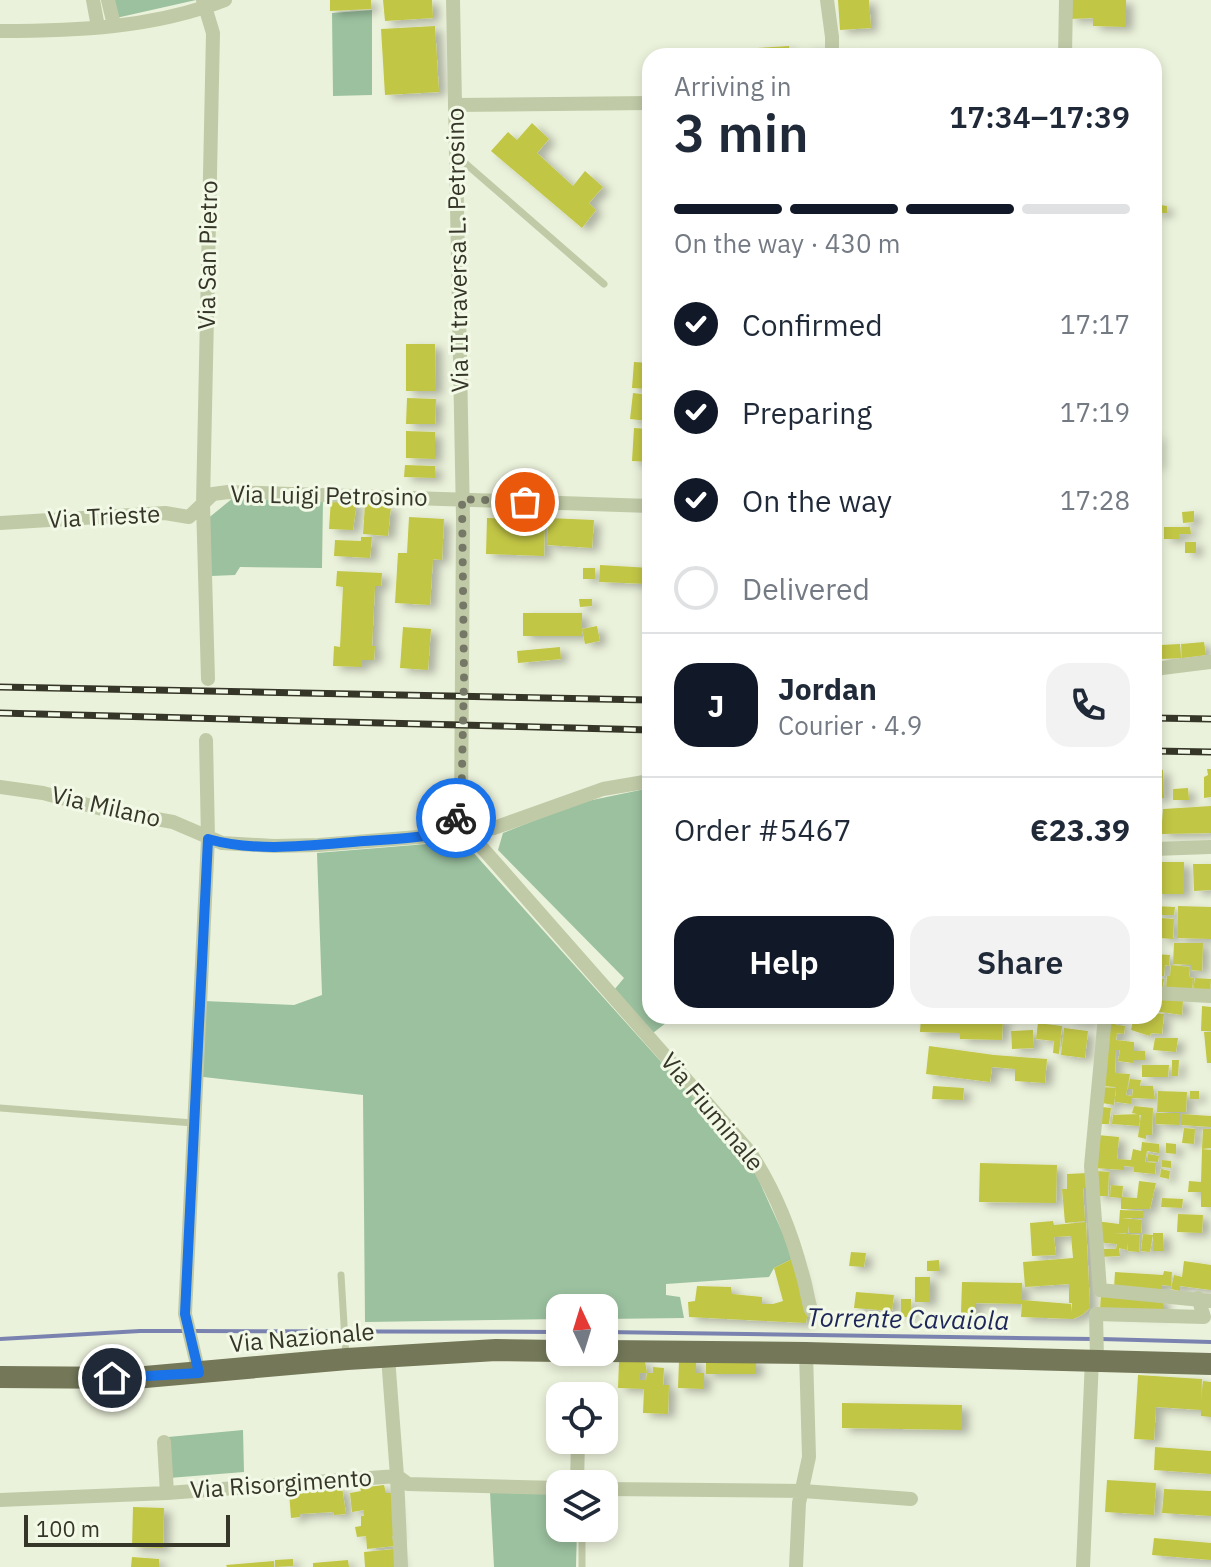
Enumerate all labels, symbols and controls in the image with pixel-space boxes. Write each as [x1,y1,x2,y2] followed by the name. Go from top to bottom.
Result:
[674,69,791,103] text: Arriving in
[949,97,1130,136] text: 17:34–17:39
[674,99,809,166] text: 3 min
[439,107,475,393] street label: Via II traversa L. Petrosino
[190,180,224,330] street label: Via San Pietro
[674,226,900,260] text: On the way · 430 m
[674,302,718,346] icon: check
[742,305,883,344] text: Confirmed
[1060,307,1130,341] text: 17:17
[674,390,718,434] icon: check
[742,393,872,432] text: Preparing
[1060,395,1130,429] text: 17:19
[491,468,559,536] pin
[230,477,428,513] street label: Via Luigi Petrosino
[674,478,718,522] icon: check
[503,480,547,524] icon: bag
[742,481,892,520] text: On the way
[1060,483,1130,517] text: 17:28
[47,497,161,535] street label: Via Trieste
[742,569,870,608] text: Delivered
[1046,663,1130,747] button: phone
[778,669,877,708] text: Jordan
[708,686,724,725] text: J
[778,708,922,742] text: Courier · 4.9
[49,778,164,834] street label: Via Milano
[416,778,496,858] courier
[434,796,478,840] icon: bike
[674,810,851,849] text: Order #5467
[1030,810,1130,849] text: €23.39
[674,916,894,1008] button: Help
[910,916,1130,1008] button: Share
[654,1045,772,1177] street label: Via Fiuminale
[546,1294,618,1366] north arrow
[546,1294,618,1542] map controls
[806,1299,1010,1337] water label: Torrente Cavaiola
[228,1315,376,1359] street label: Via Nazionale
[78,1344,146,1412] pin
[90,1356,134,1400] icon: home
[546,1382,618,1454] button: locate
[189,1461,373,1505] street label: Via Risorgimento
[546,1470,618,1542] button: layers
[24,1511,230,1547] scale bar
[36,1514,100,1543] text: 100 m

